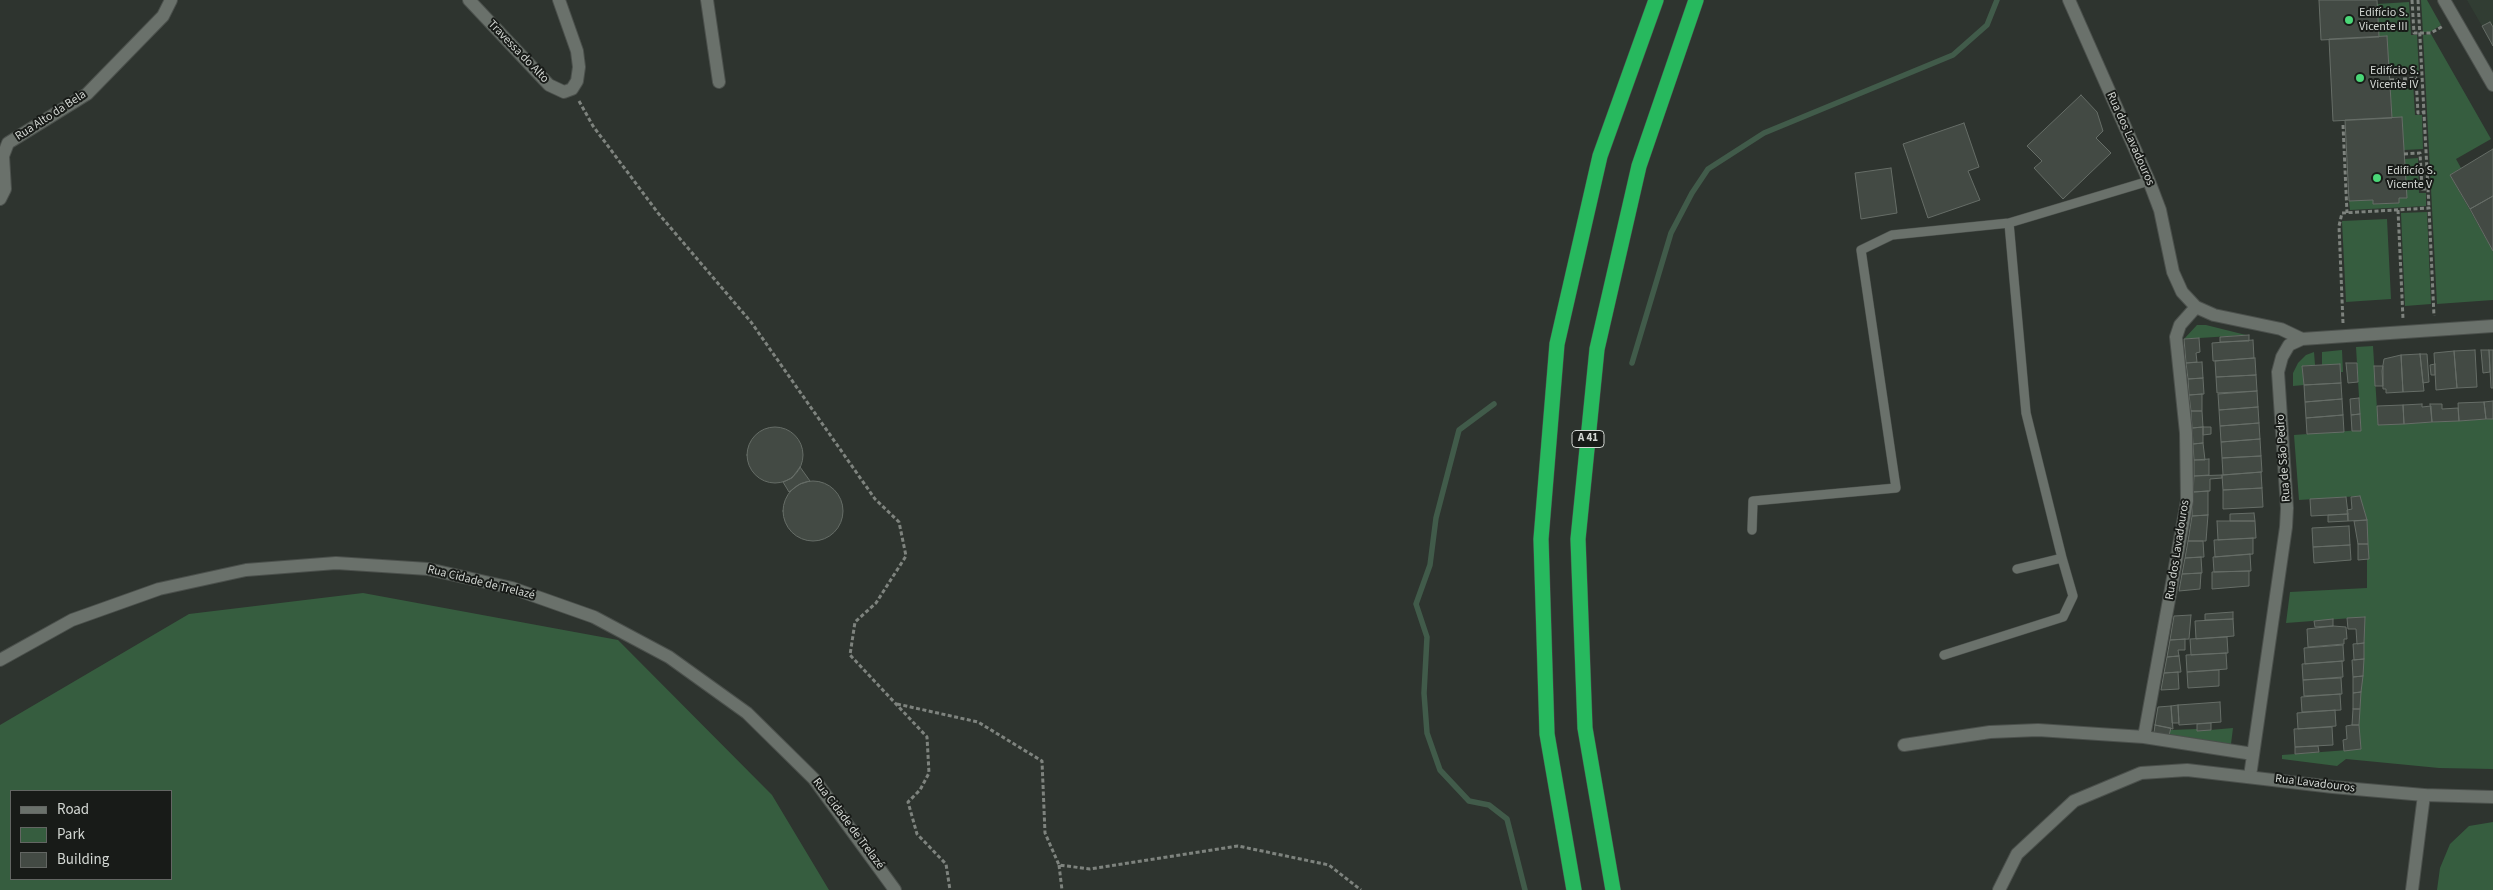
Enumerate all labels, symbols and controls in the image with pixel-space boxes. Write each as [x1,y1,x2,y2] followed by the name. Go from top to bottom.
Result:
[2359,6,2408,34] place label: Edifício S. Vicente III
[2343,14,2355,26] marker: Edifício S. Vicente III
[485,18,551,86] street label: Travessa do Alto
[2370,64,2419,92] place label: Edifício S. Vicente IV
[2354,72,2366,84] marker: Edifício S. Vicente IV
[13,88,89,144] street label: Rua Alto da Bela
[2103,90,2157,188] street label: Rua dos Lavadouros
[2387,164,2436,192] place label: Edificío S. Vicente V
[2371,172,2383,184] marker: Edificío S. Vicente V
[2274,414,2294,502] street label: Rua de São Pedro
[1572,430,1604,448] road number: A 41
[2163,499,2193,601] street label: Rua dos Lavadouros
[426,563,536,603] street label: Rua Cidade de Trelazé
[2274,772,2356,796] street label: Rua Lavadouros
[809,776,887,872] street label: Rua Cidade de Trelazé
[10,790,172,880] legend
[57,799,89,820] text: Road
[57,824,85,845] text: Park
[57,849,109,870] text: Building

